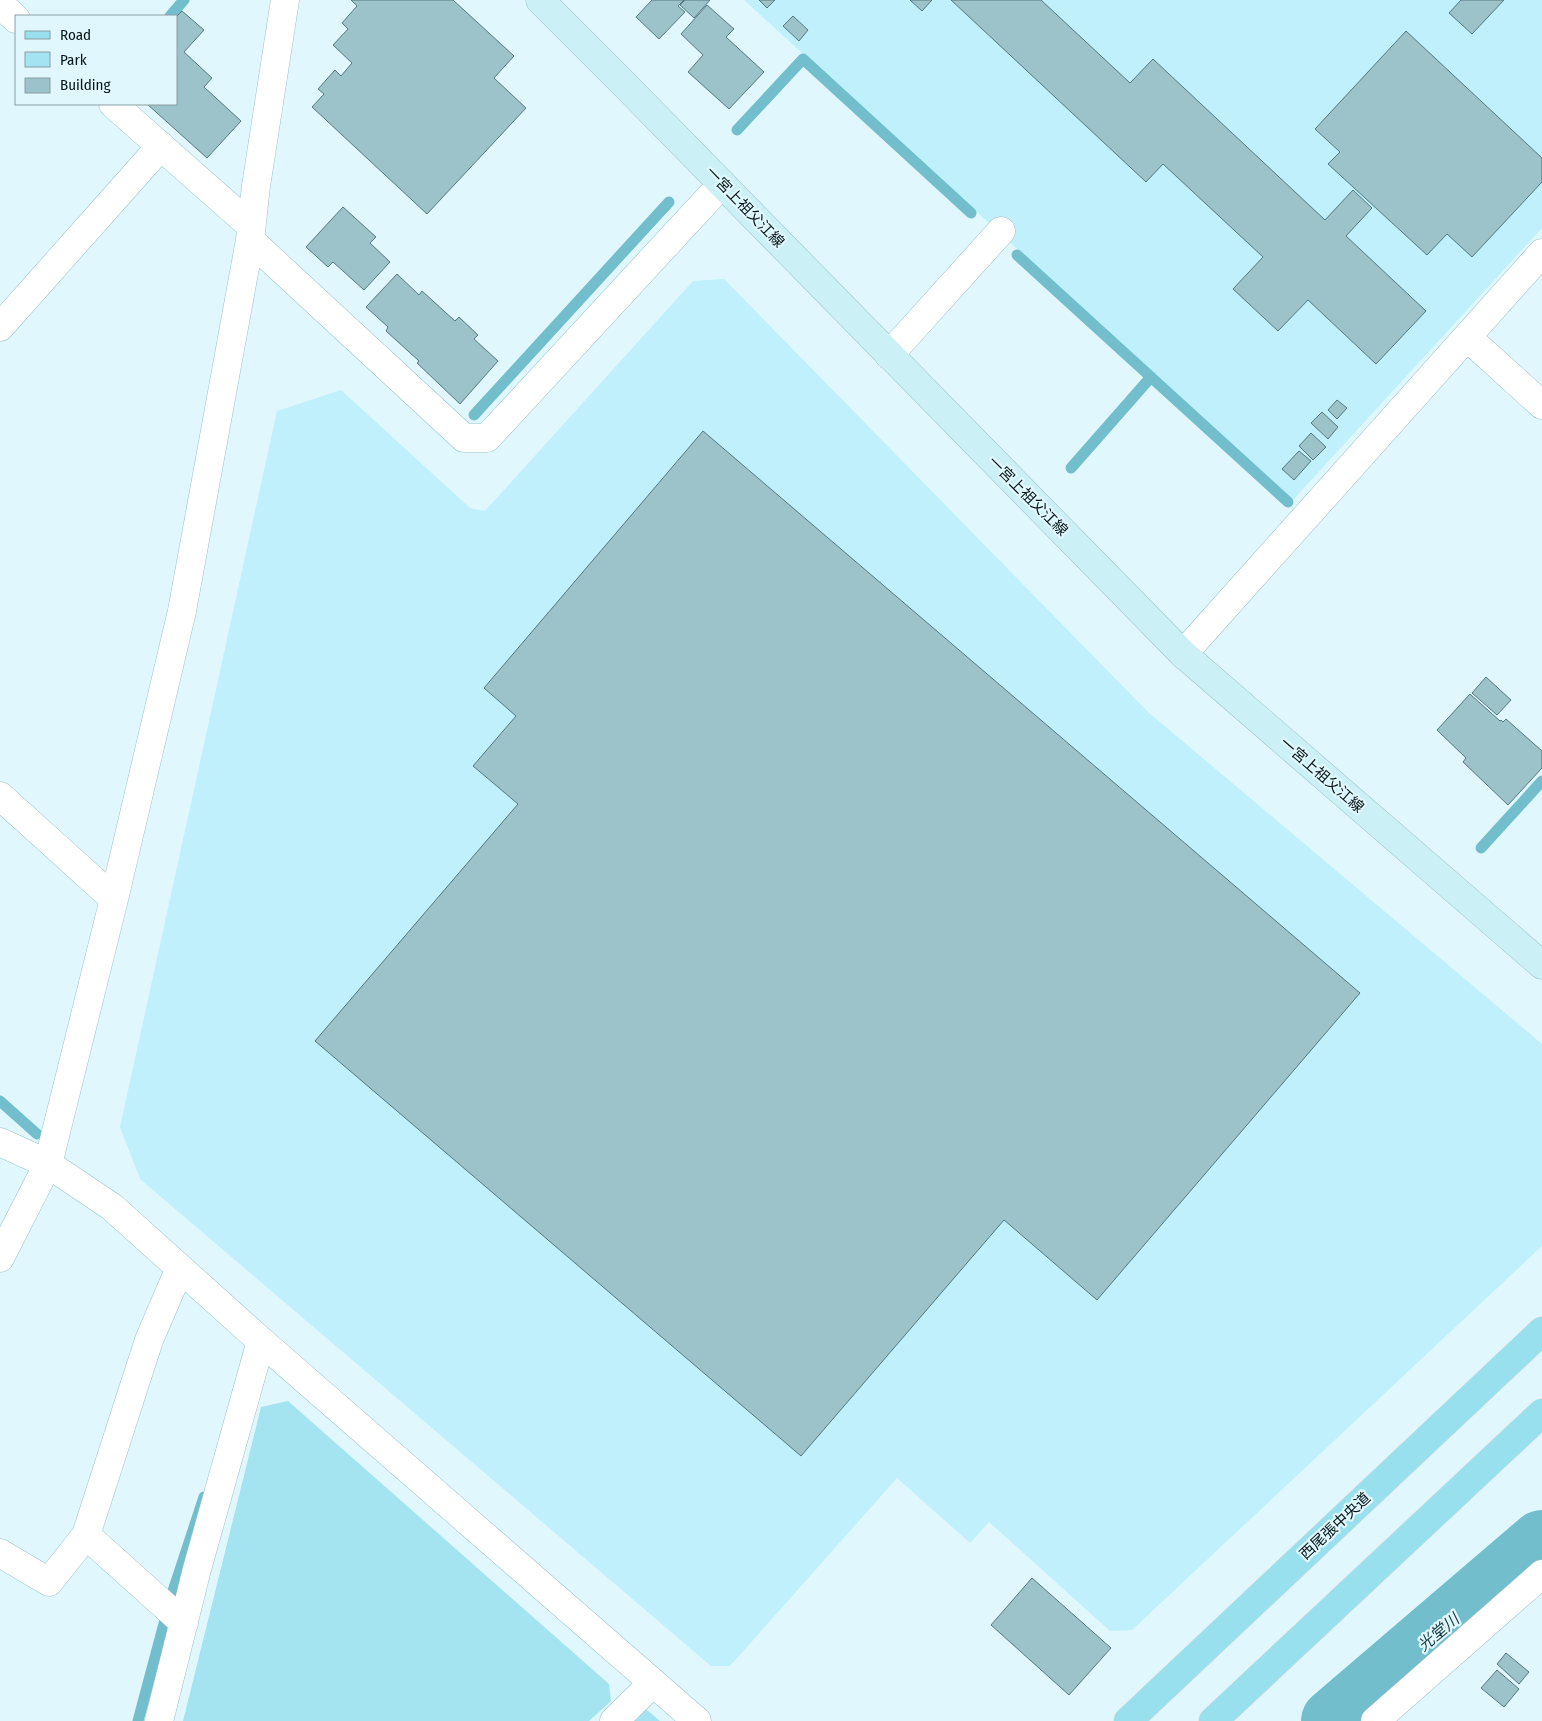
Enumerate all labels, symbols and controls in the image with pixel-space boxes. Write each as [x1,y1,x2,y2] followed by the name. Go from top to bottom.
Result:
[15,15,178,105] legend
[60,26,91,44] text: Road
[60,51,87,69] text: Park
[60,76,111,94] text: Building
[702,163,788,251] street label: 一宮上祖父江線
[985,453,1071,539] street label: 一宮上祖父江線
[1276,734,1368,816] street label: 一宮上祖父江線
[1296,1489,1374,1563] street label: 西尾張中央道
[1414,1608,1464,1655] water label: 光堂川

